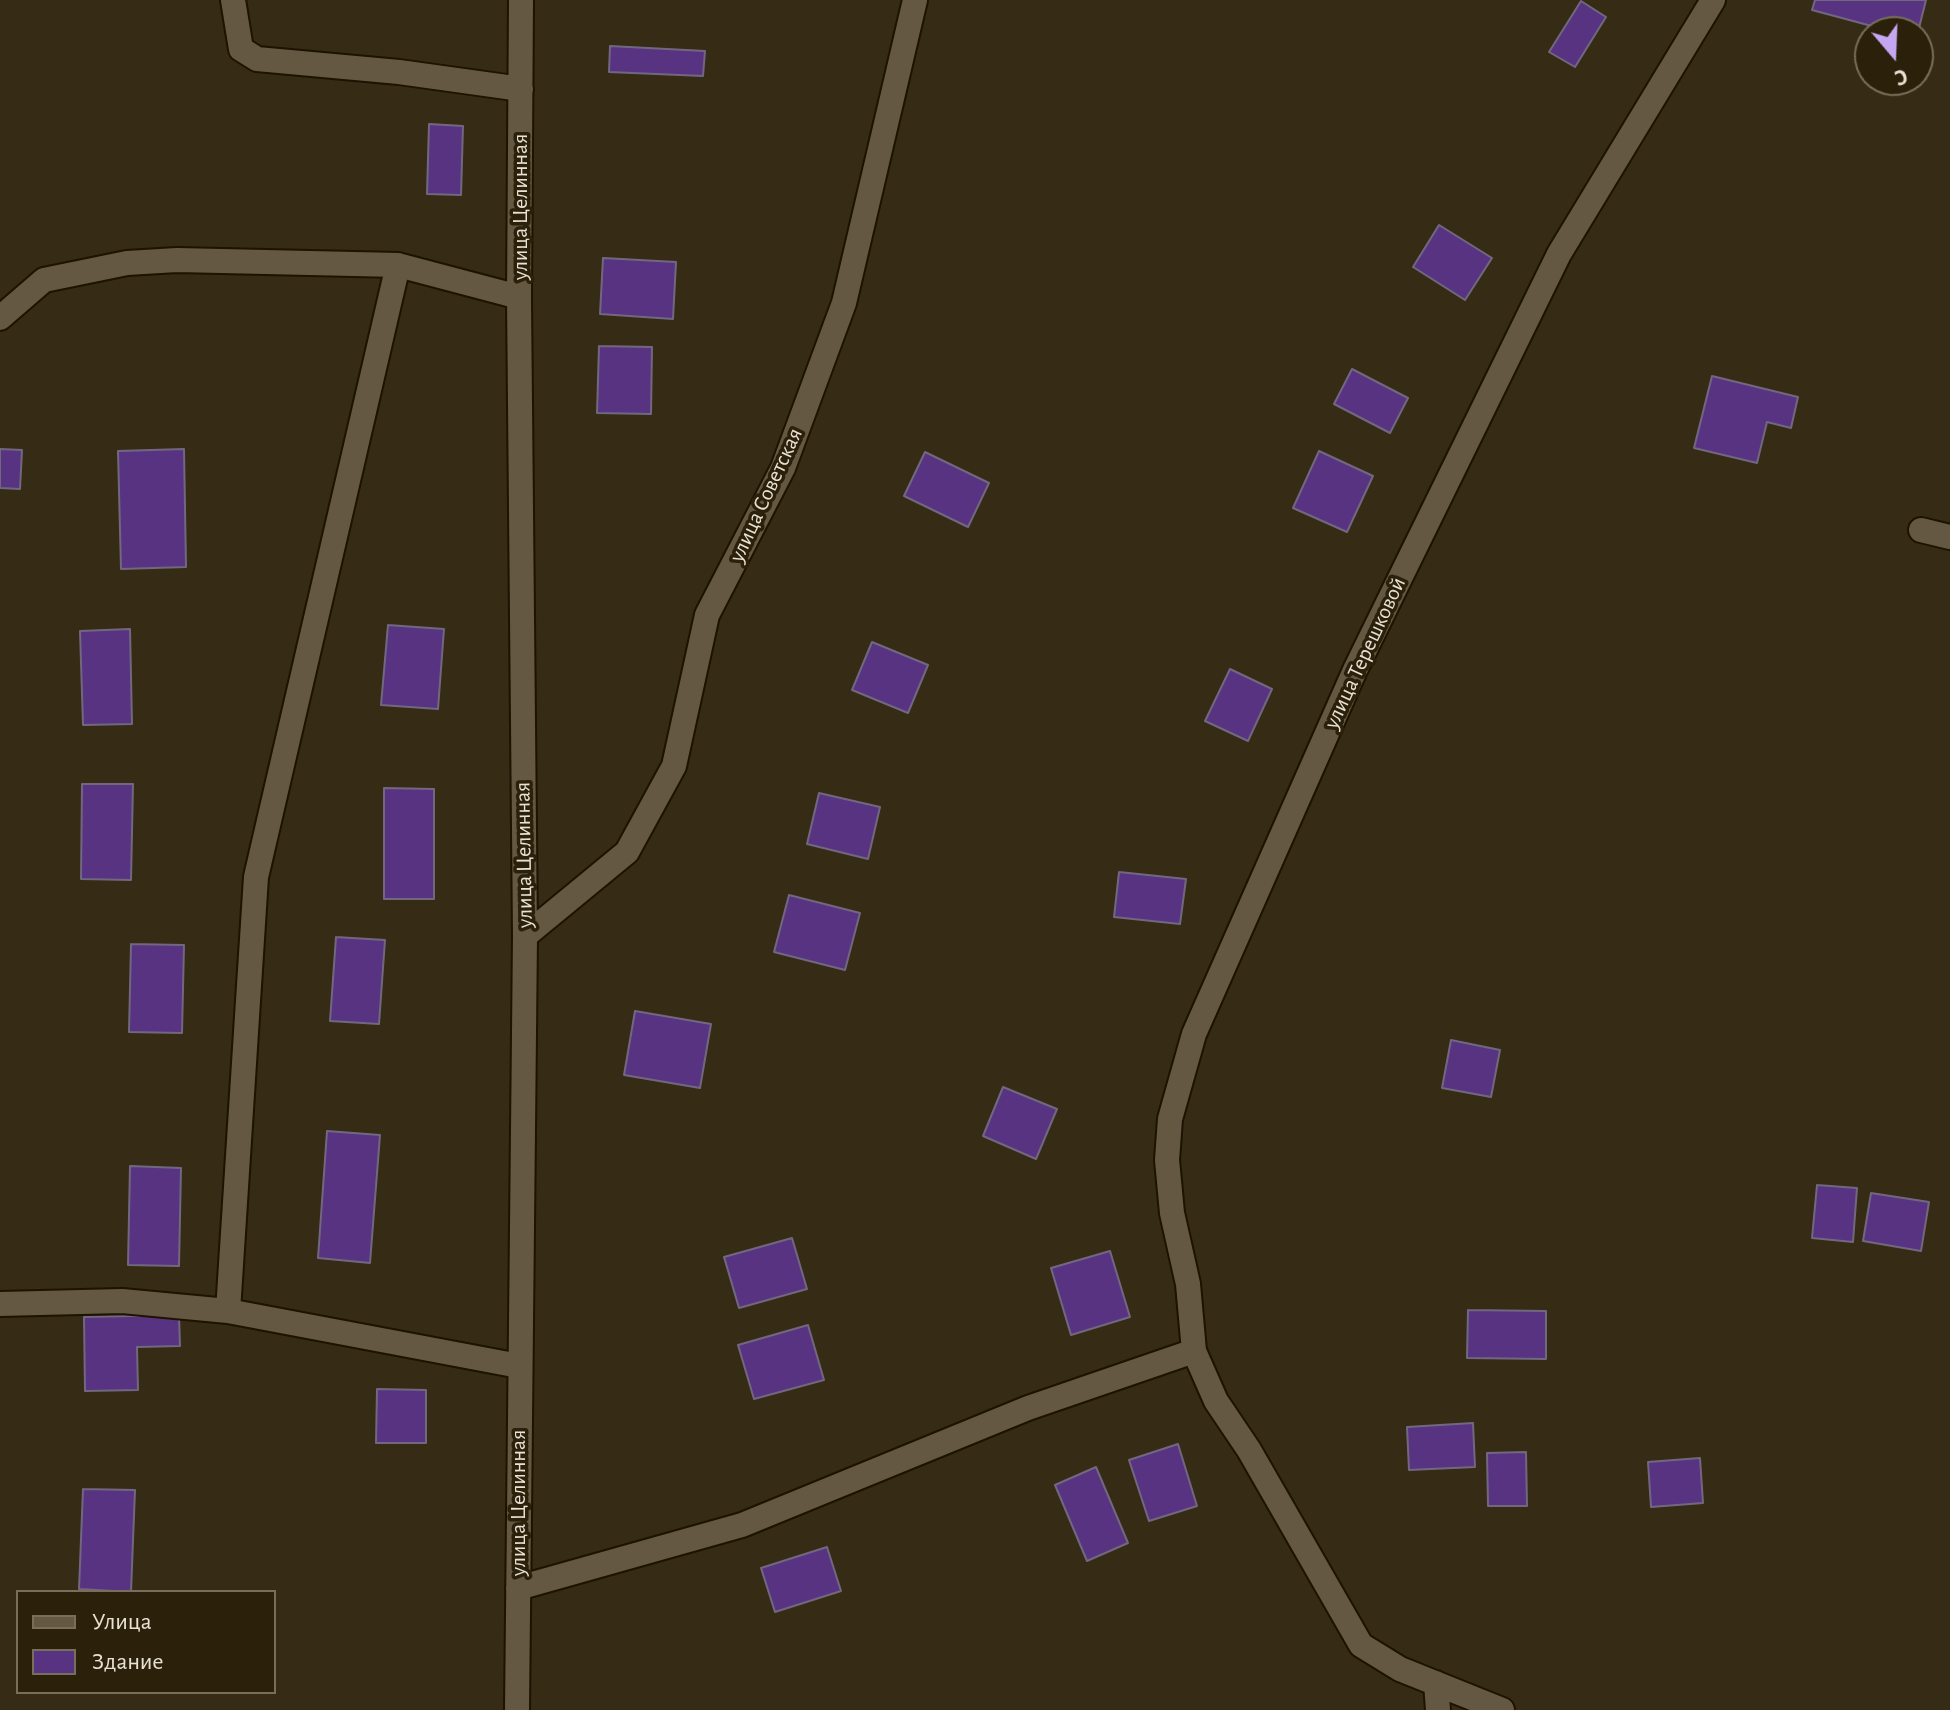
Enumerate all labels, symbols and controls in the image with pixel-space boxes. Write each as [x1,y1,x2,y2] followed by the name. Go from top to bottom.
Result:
[1854,16,1934,96] north arrow
[1892,64,1911,89] text: С
[507,134,533,280] street label: улица Целинная
[723,424,809,566] street label: улица Советская
[1318,573,1412,733] street label: улица Терешковой
[510,782,538,928] street label: улица Целинная
[505,1430,531,1576] street label: улица Целинная
[16,1590,276,1694] legend
[92,1610,152,1634] text: Улица
[92,1650,163,1674] text: Здание

